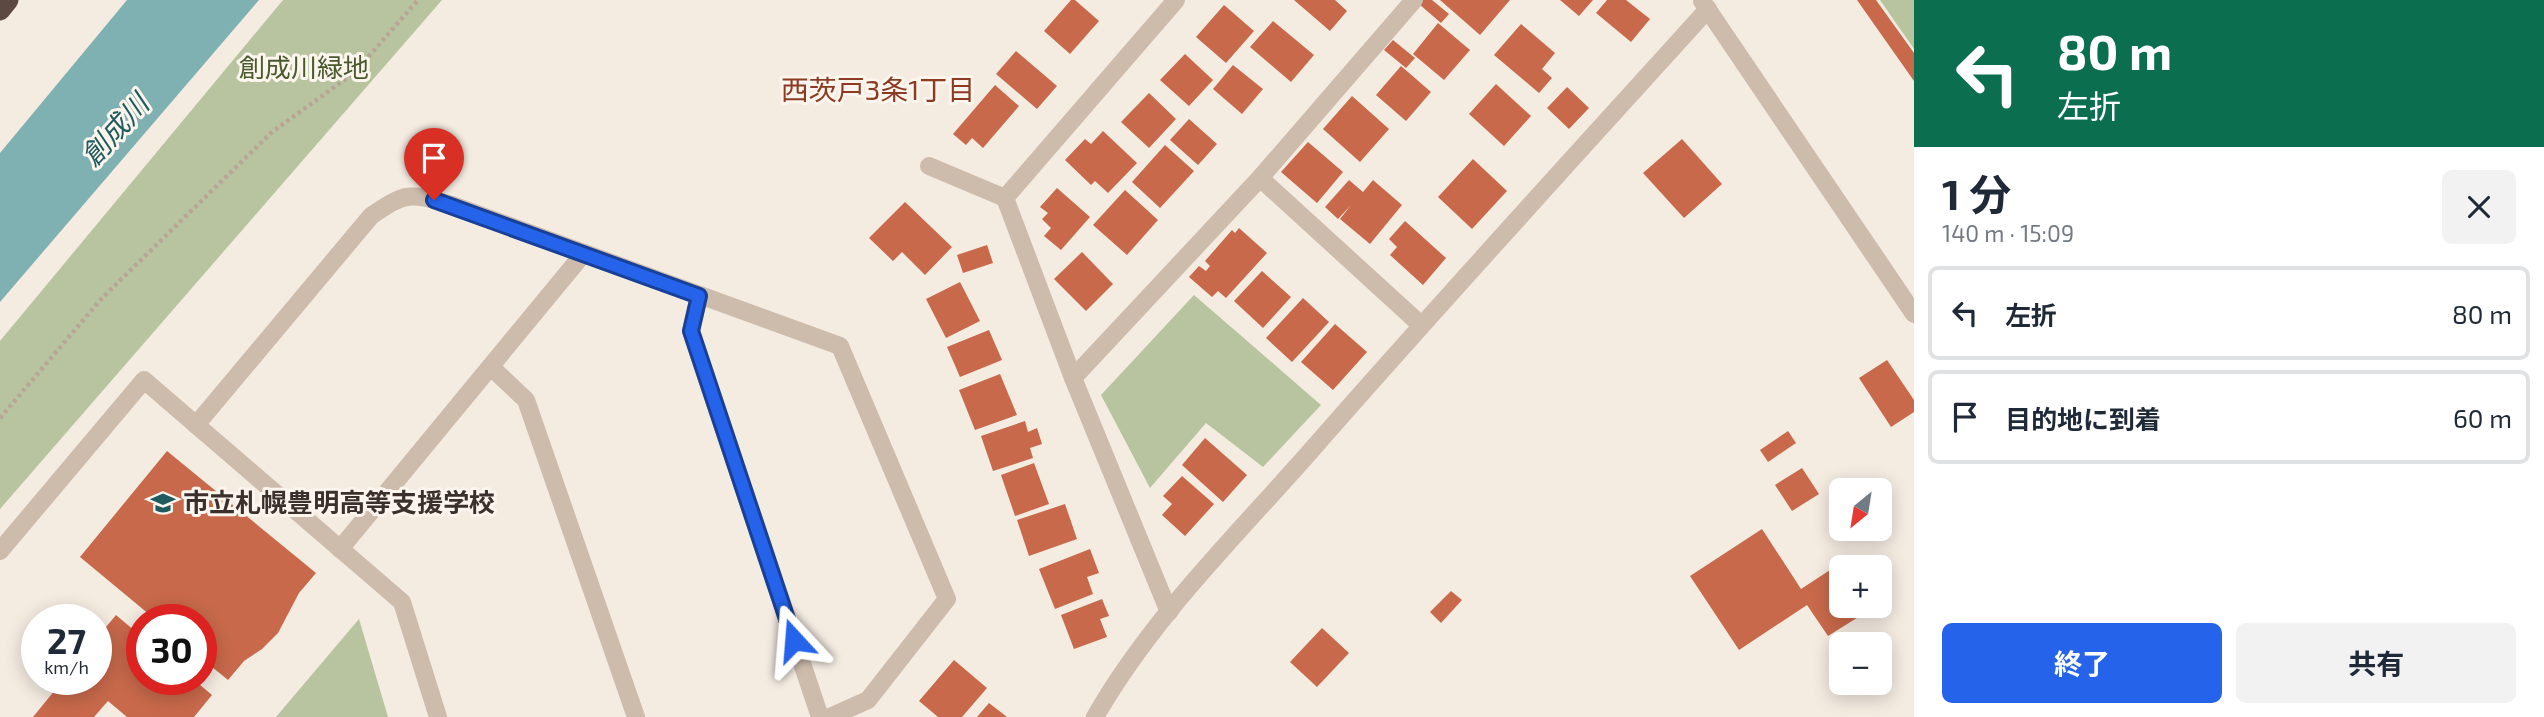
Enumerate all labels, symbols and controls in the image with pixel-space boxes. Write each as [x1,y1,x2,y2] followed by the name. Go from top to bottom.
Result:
[2057,21,2172,80] text: 80 m
[1942,28,2033,119] icon: left
[239,51,369,82] park label: 創成川緑地
[781,72,975,106] district label: 西茨戸3条1丁目
[74,85,157,172] water label: 創成川
[2057,86,2121,124] text: 左折
[404,128,464,200] pin
[415,139,453,177] icon: arrive
[1942,168,2011,218] text: 1 分
[2442,170,2516,244] button: close
[1942,219,2074,247] text: 140 m · 15:09
[1946,294,1984,332] icon: left
[2452,298,2512,329] text: 80 m
[2005,299,2057,330] text: 左折
[1946,398,1984,436] icon: arrive
[2453,402,2512,433] text: 60 m
[2005,403,2161,434] text: 目的地に到着
[1829,478,1892,541] north arrow
[1829,478,1892,695] map controls
[183,486,495,517] place label: 市立札幌豊明高等支援学校
[149,489,177,517] school or university icon: 市立札幌豊明高等支援学校
[1829,555,1892,618] button: +
[757,603,831,677] position arrow
[126,604,217,695] speed limit sign: 30
[47,619,86,661] text: 27
[1942,623,2222,703] button: 終了
[2236,623,2516,703] button: 共有
[1829,632,1892,695] button: −
[44,656,89,678] text: km/h

